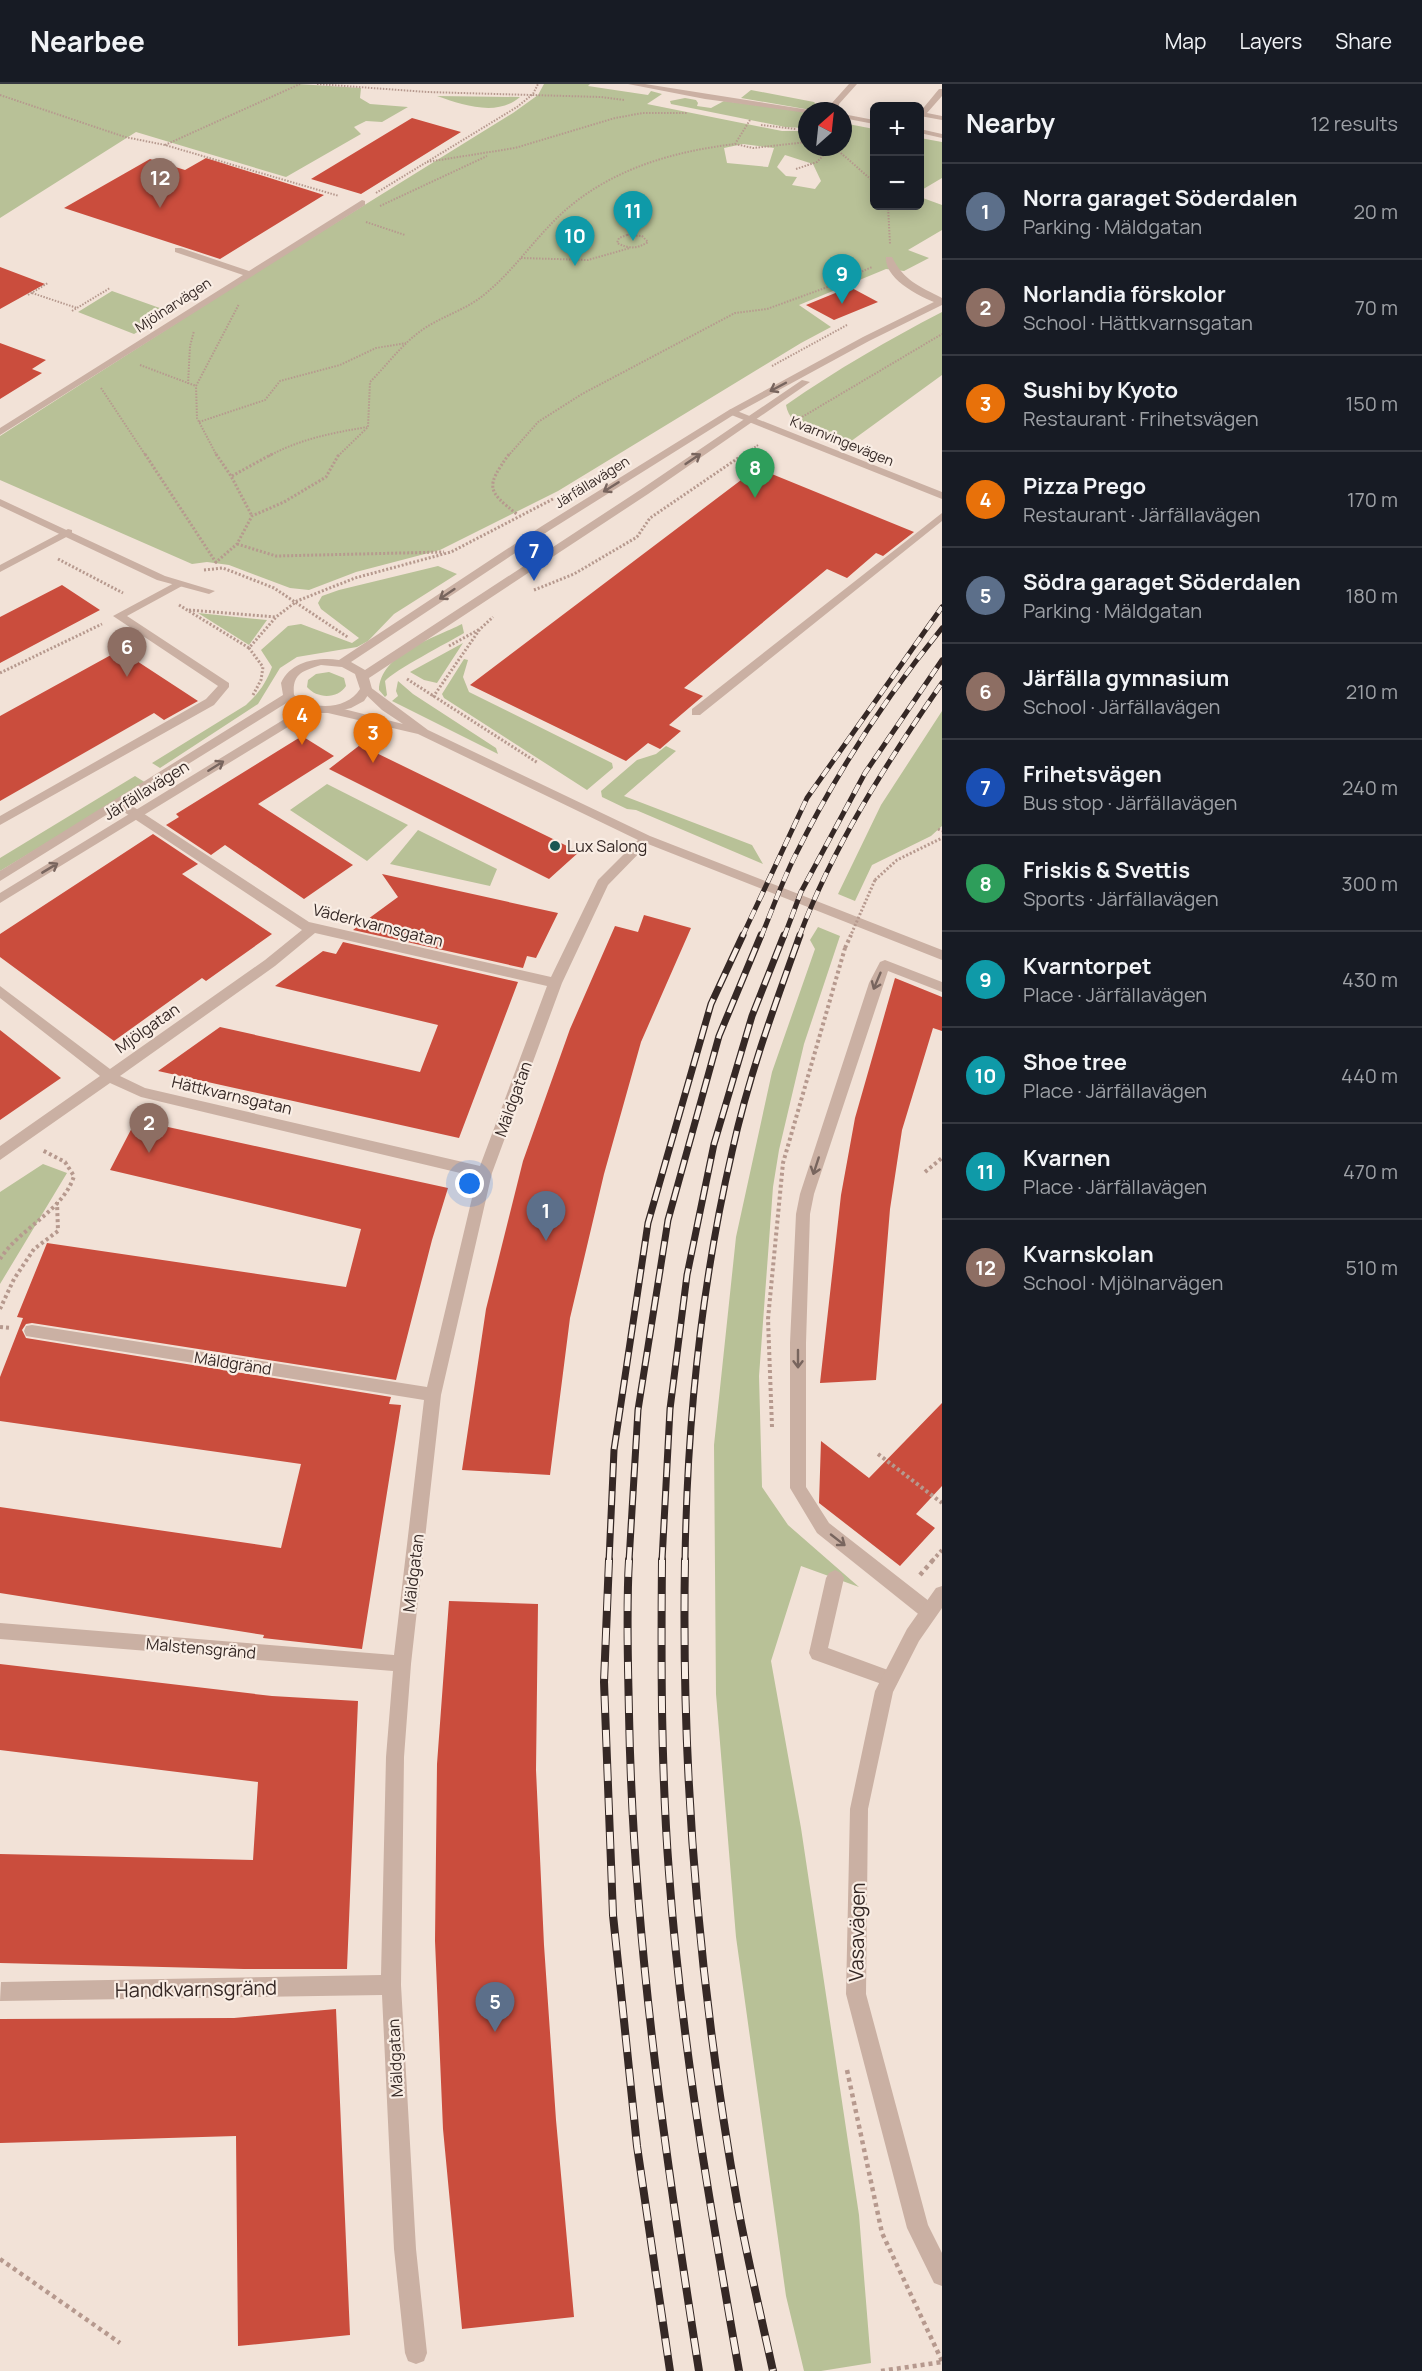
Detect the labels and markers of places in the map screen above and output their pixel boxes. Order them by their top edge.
pin: 12 [140,158,180,208]
pin: 11 [614,192,652,241]
pin: 10 [556,216,594,266]
pin: 9 [822,254,862,304]
pin: 8 [736,448,774,498]
pin: 7 [514,532,554,581]
pin: 6 [108,628,146,677]
pin: 4 [282,696,322,745]
pin: 3 [354,714,392,763]
place label: Lux Salong [567,835,647,857]
marker: Lux Salong [548,839,562,853]
pin: 2 [130,1104,168,1153]
pin: 1 [526,1192,566,1241]
pin: 5 [476,1982,514,2032]

